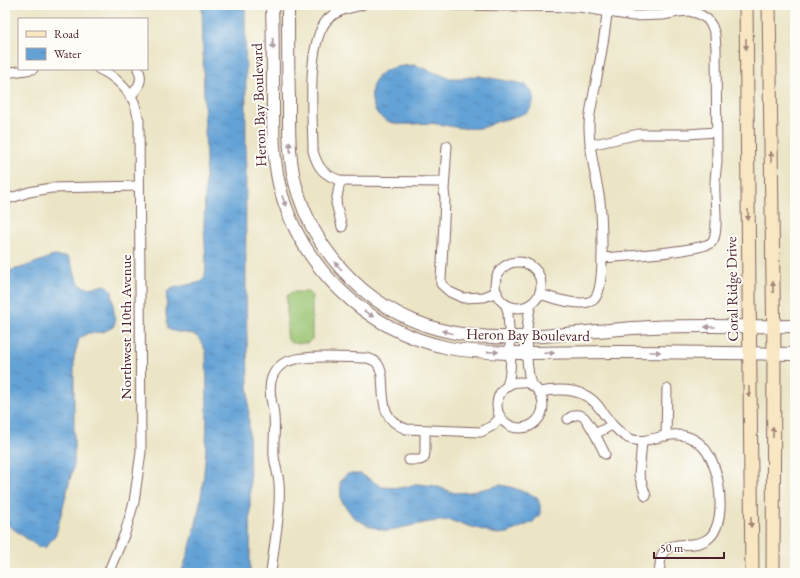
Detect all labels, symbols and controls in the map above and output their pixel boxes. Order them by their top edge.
legend [18,18,148,70]
text: Road [54,26,80,42]
one-way arrow [270,38,276,51]
one-way arrow [743,38,749,51]
street label: Heron Bay Boulevard [247,42,270,167]
text: Water [54,46,81,62]
one-way arrow [286,141,293,153]
one-way arrow [768,150,774,163]
one-way arrow [282,195,288,207]
one-way arrow [745,209,751,222]
street label: Coral Ridge Drive [721,236,742,342]
street label: Northwest 110th Avenue [116,254,135,399]
one-way arrow [334,261,343,270]
one-way arrow [770,280,776,293]
one-way arrow [364,310,374,318]
one-way arrow [704,323,716,330]
street label: Heron Bay Boulevard [466,324,591,345]
one-way arrow [441,328,453,334]
one-way arrow [487,349,500,355]
one-way arrow [649,349,662,355]
one-way arrow [543,350,556,356]
one-way arrow [746,386,753,398]
one-way arrow [770,425,776,438]
one-way arrow [748,516,754,529]
scale bar [654,534,724,560]
text: 50 m [660,540,684,556]

